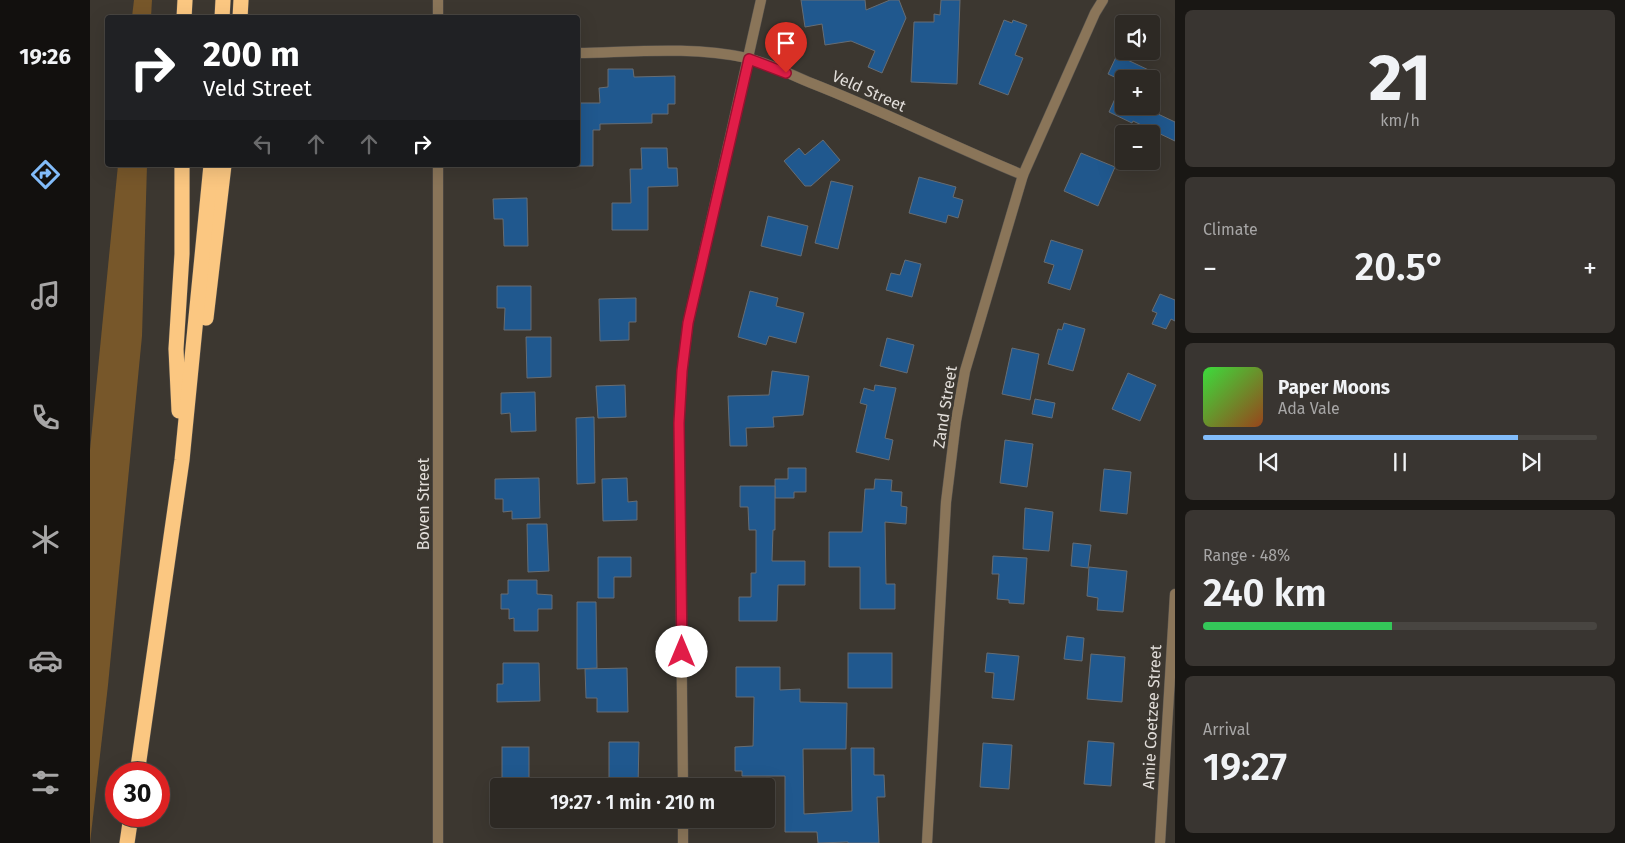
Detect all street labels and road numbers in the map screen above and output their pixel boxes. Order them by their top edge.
street label: Veld Street [829,66,909,116]
street label: Zand Street [929,364,961,450]
street label: Boven Street [414,457,433,550]
street label: Amie Coetzee Street [1139,644,1165,790]

